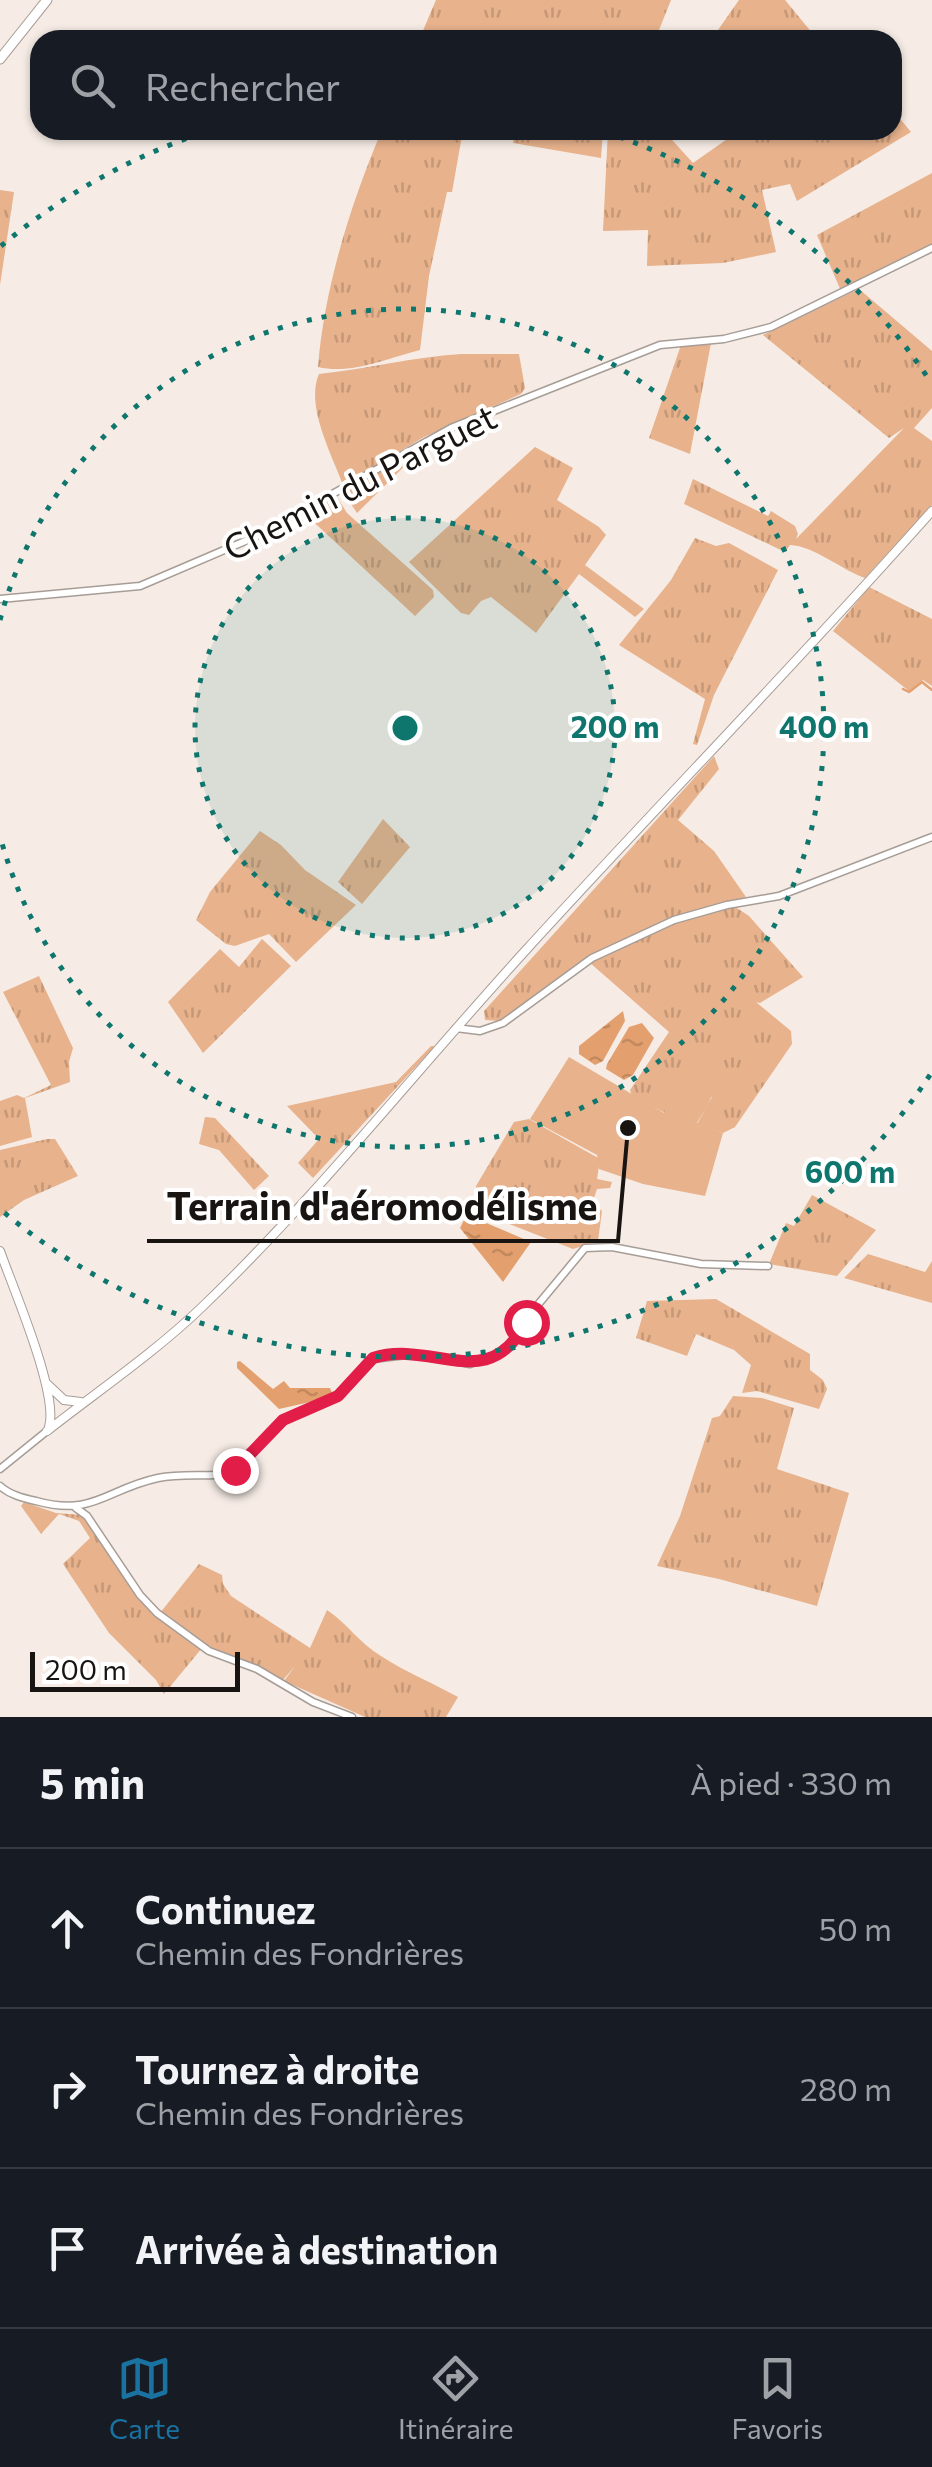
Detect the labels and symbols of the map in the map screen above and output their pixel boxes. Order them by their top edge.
street label: Chemin du Parguet [215,394,503,568]
text: 200 m [571,707,659,744]
text: 400 m [779,707,869,744]
centre of rings [387,710,423,746]
text: 600 m [805,1152,895,1189]
callout: Terrain d'aéromodélisme [147,1173,618,1241]
text: Terrain d'aéromodélisme [166,1181,598,1228]
route start [504,1300,550,1346]
route end [213,1448,259,1494]
scale bar [30,1647,240,1692]

